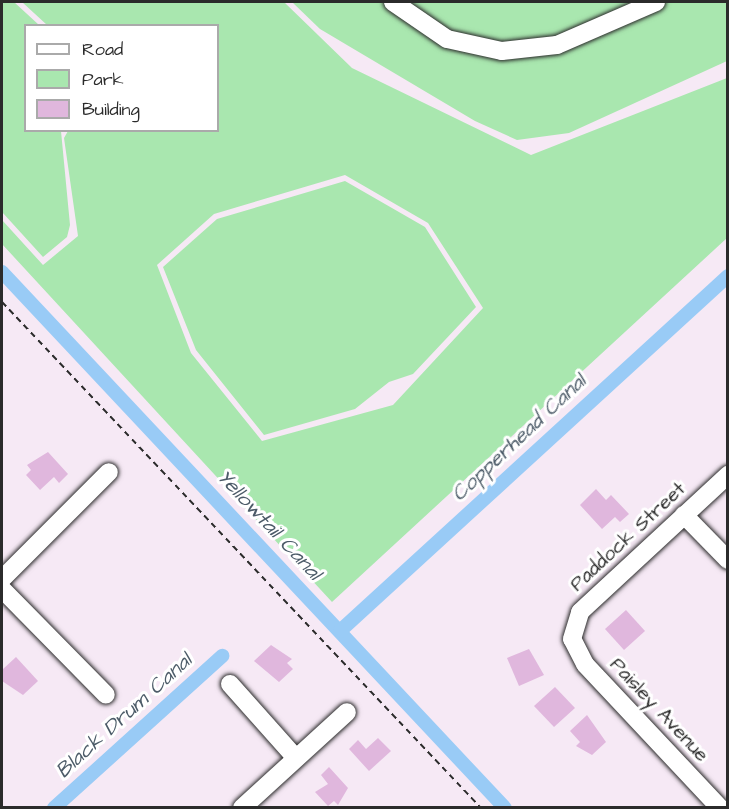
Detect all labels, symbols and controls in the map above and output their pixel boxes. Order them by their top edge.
legend [24,24,219,132]
text: Road [82,37,123,62]
text: Park [82,67,124,92]
text: Building [82,97,140,122]
water label: Copperhead Canal [447,369,591,507]
water label: Yellowtail Canal [211,464,327,586]
street label: Paddock Street [565,477,691,597]
water label: Black Drum Canal [51,648,197,784]
street label: Paisley Avenue [605,653,713,767]

